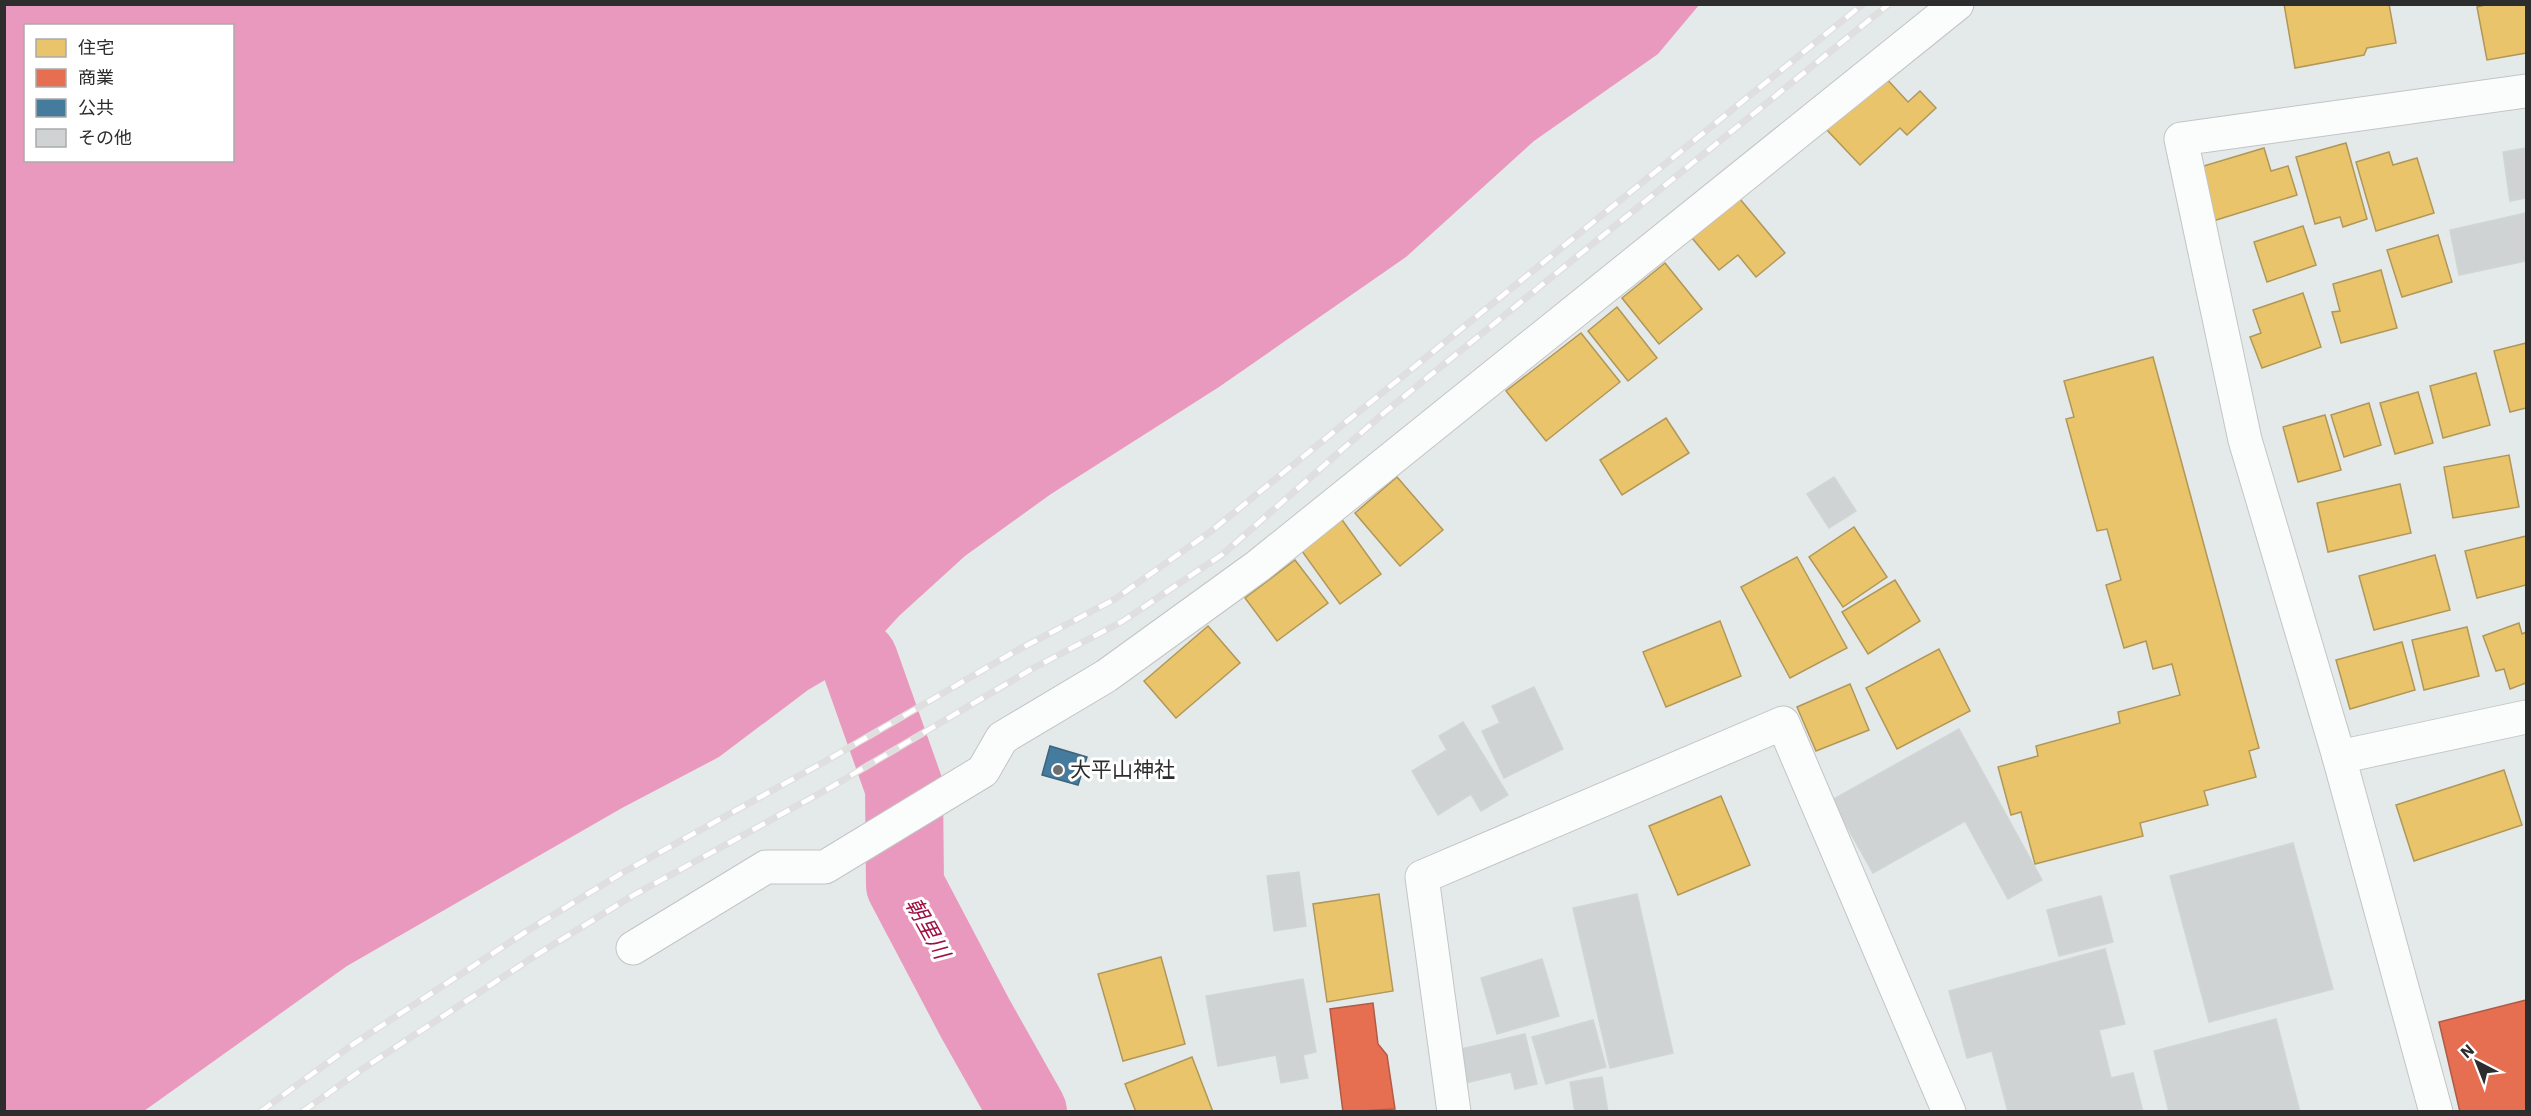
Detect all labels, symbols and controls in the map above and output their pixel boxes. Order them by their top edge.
legend [24,24,234,162]
text: 住宅 [78,36,114,59]
text: 商業 [78,66,114,89]
text: 公共 [78,96,114,119]
text: その他 [78,126,132,149]
place label: 大平山神社 [1070,755,1175,783]
marker: 大平山神社 [1051,763,1065,777]
water label: 朝里川 [900,892,958,965]
north arrow [2447,1032,2507,1092]
text: N [2456,1040,2478,1062]

